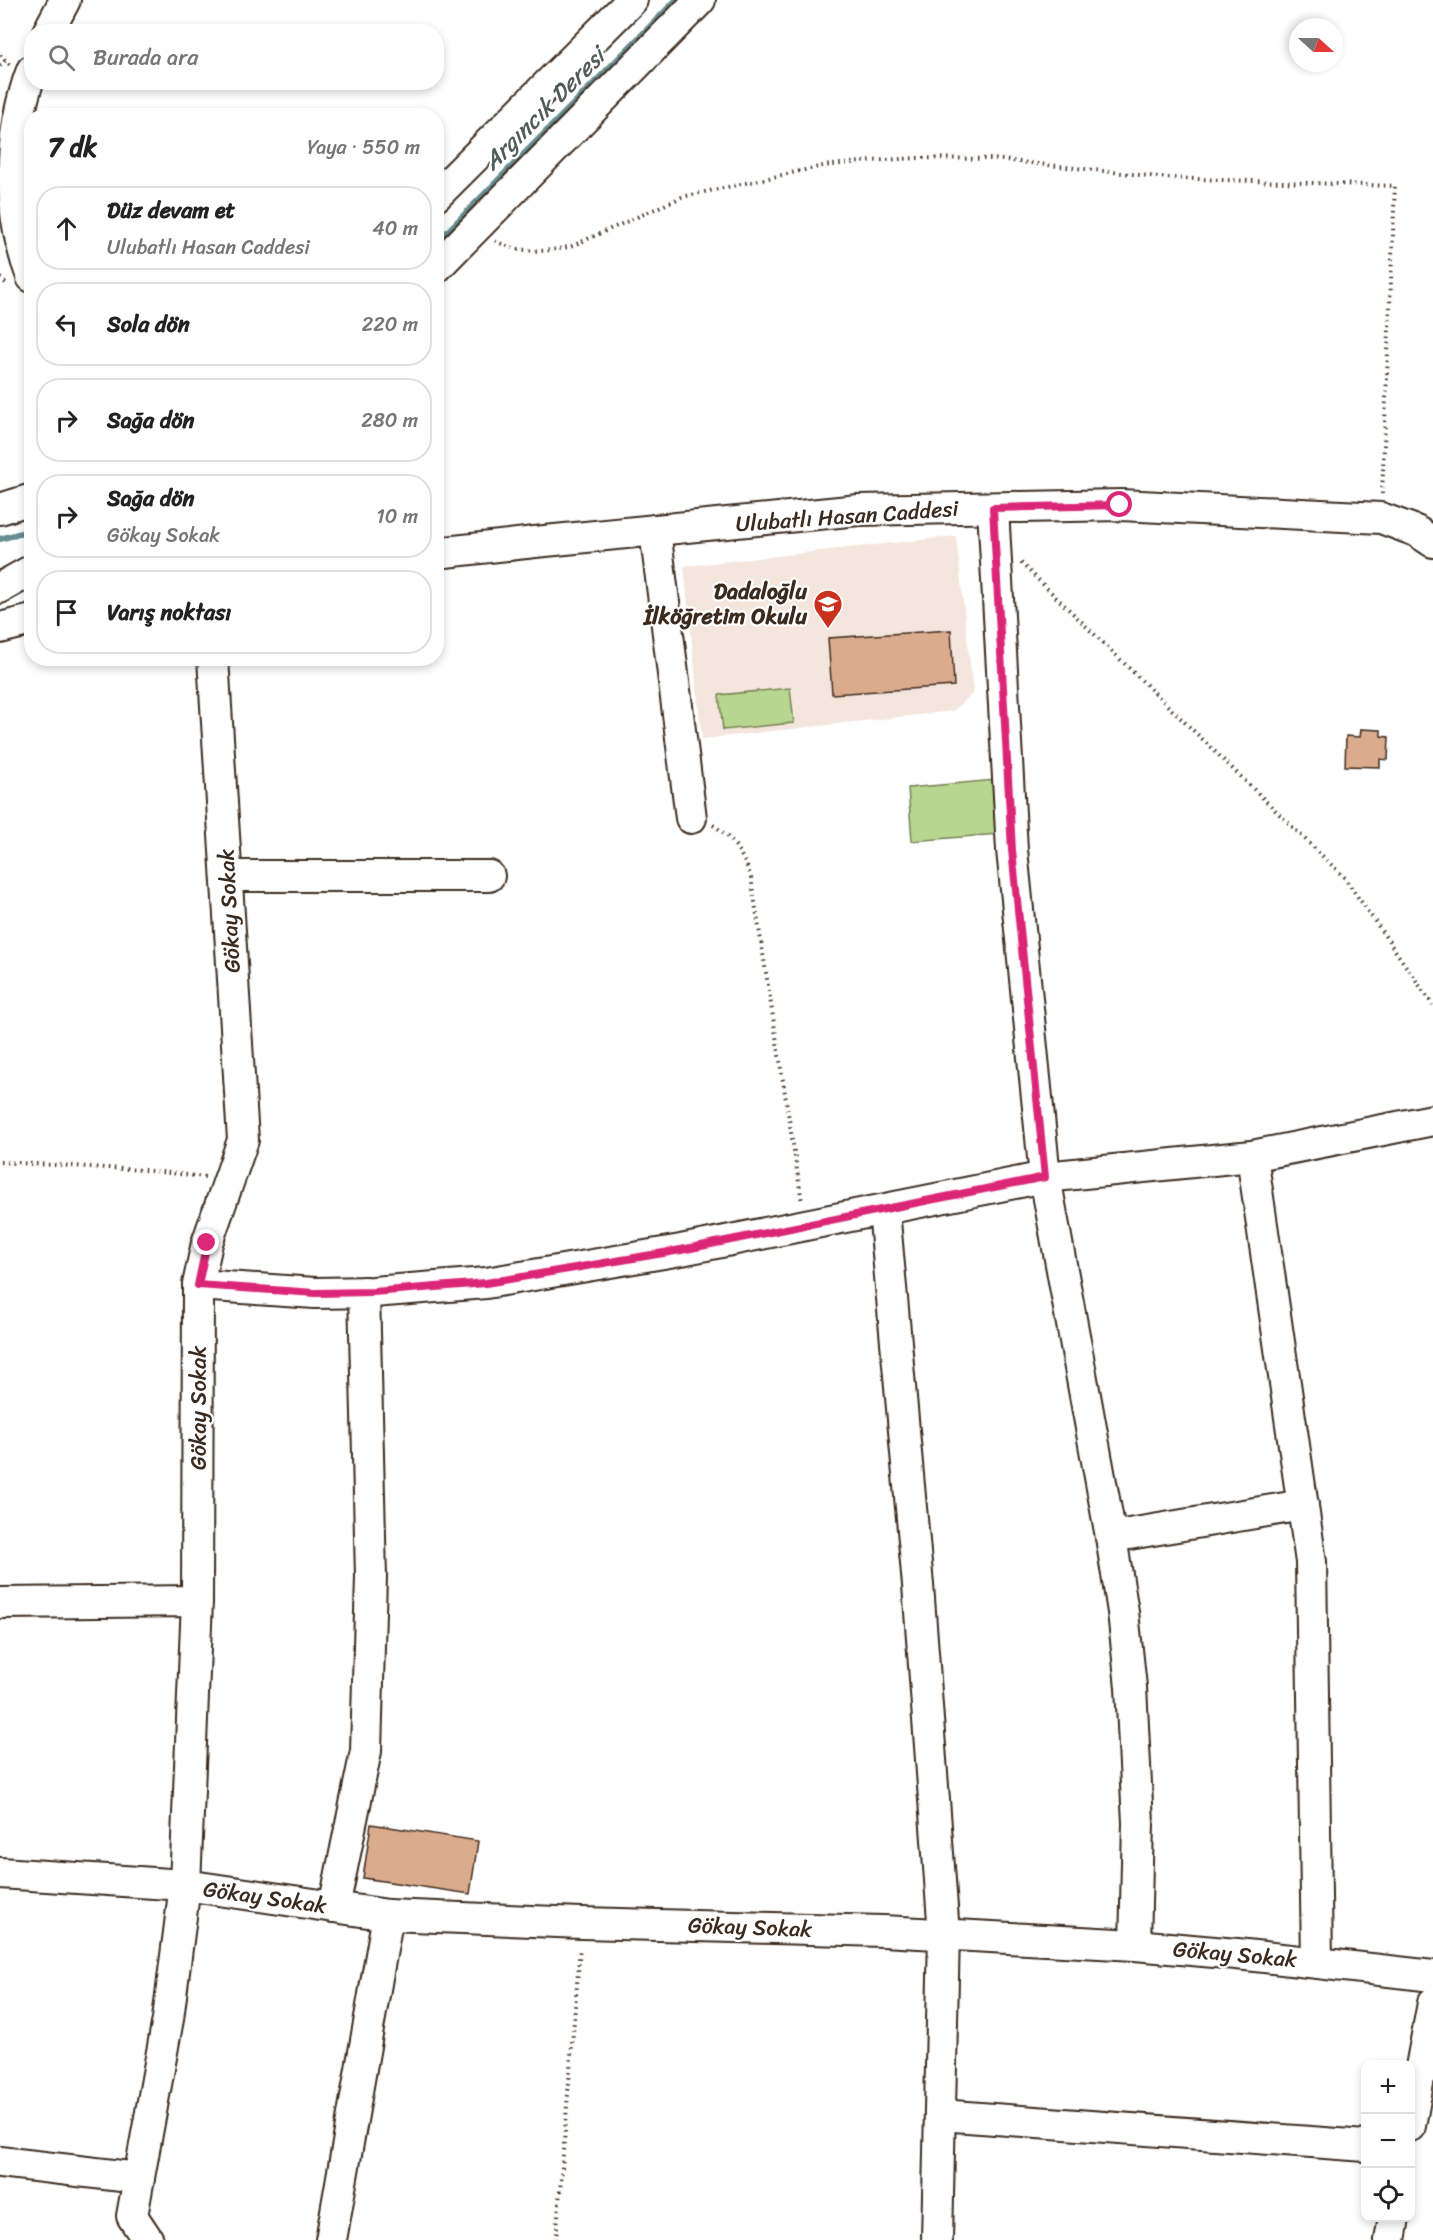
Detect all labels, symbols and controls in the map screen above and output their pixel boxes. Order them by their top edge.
north arrow [1289,18,1343,72]
search box [24,24,444,90]
water label: Argıncık Deresi [472,34,619,181]
text: Burada ara [93,38,198,77]
icon: search [45,41,78,74]
text: 7 dk [48,124,97,170]
text: Yaya · 550 m [307,130,420,165]
text: Düz devam et [107,191,235,230]
text: 40 m [372,211,418,246]
icon: ahead [50,212,83,245]
text: Ulubatlı Hasan Caddesi [107,230,310,265]
text: Sola dön [107,305,190,344]
text: 220 m [362,307,418,342]
icon: left [50,308,83,341]
text: Sağa dön [107,401,194,440]
text: 280 m [361,403,418,438]
icon: right [50,404,83,437]
text: Sağa dön [107,479,194,518]
street label: Ulubatlı Hasan Caddesi [734,489,961,543]
route start [1106,491,1132,517]
text: 10 m [376,499,418,534]
icon: right [50,500,83,533]
text: Gökay Sokak [107,518,220,553]
place label: Dadaloğlu İlköğretim Okulu [643,572,807,636]
school or university icon: Dadaloğlu İlköğretim Okulu [812,588,844,630]
text: Varış noktası [107,593,231,632]
icon: arrive [50,596,83,629]
street label: Gökay Sokak [206,848,252,974]
route end [193,1229,219,1255]
street label: Gökay Sokak [179,1346,218,1470]
street label: Gökay Sokak [201,1869,329,1925]
street label: Gökay Sokak [687,1905,813,1949]
street label: Gökay Sokak [1171,1929,1299,1979]
map controls [1361,2060,1415,2222]
button: + [1361,2060,1415,2114]
button: − [1361,2114,1415,2168]
button: locate [1361,2168,1415,2222]

